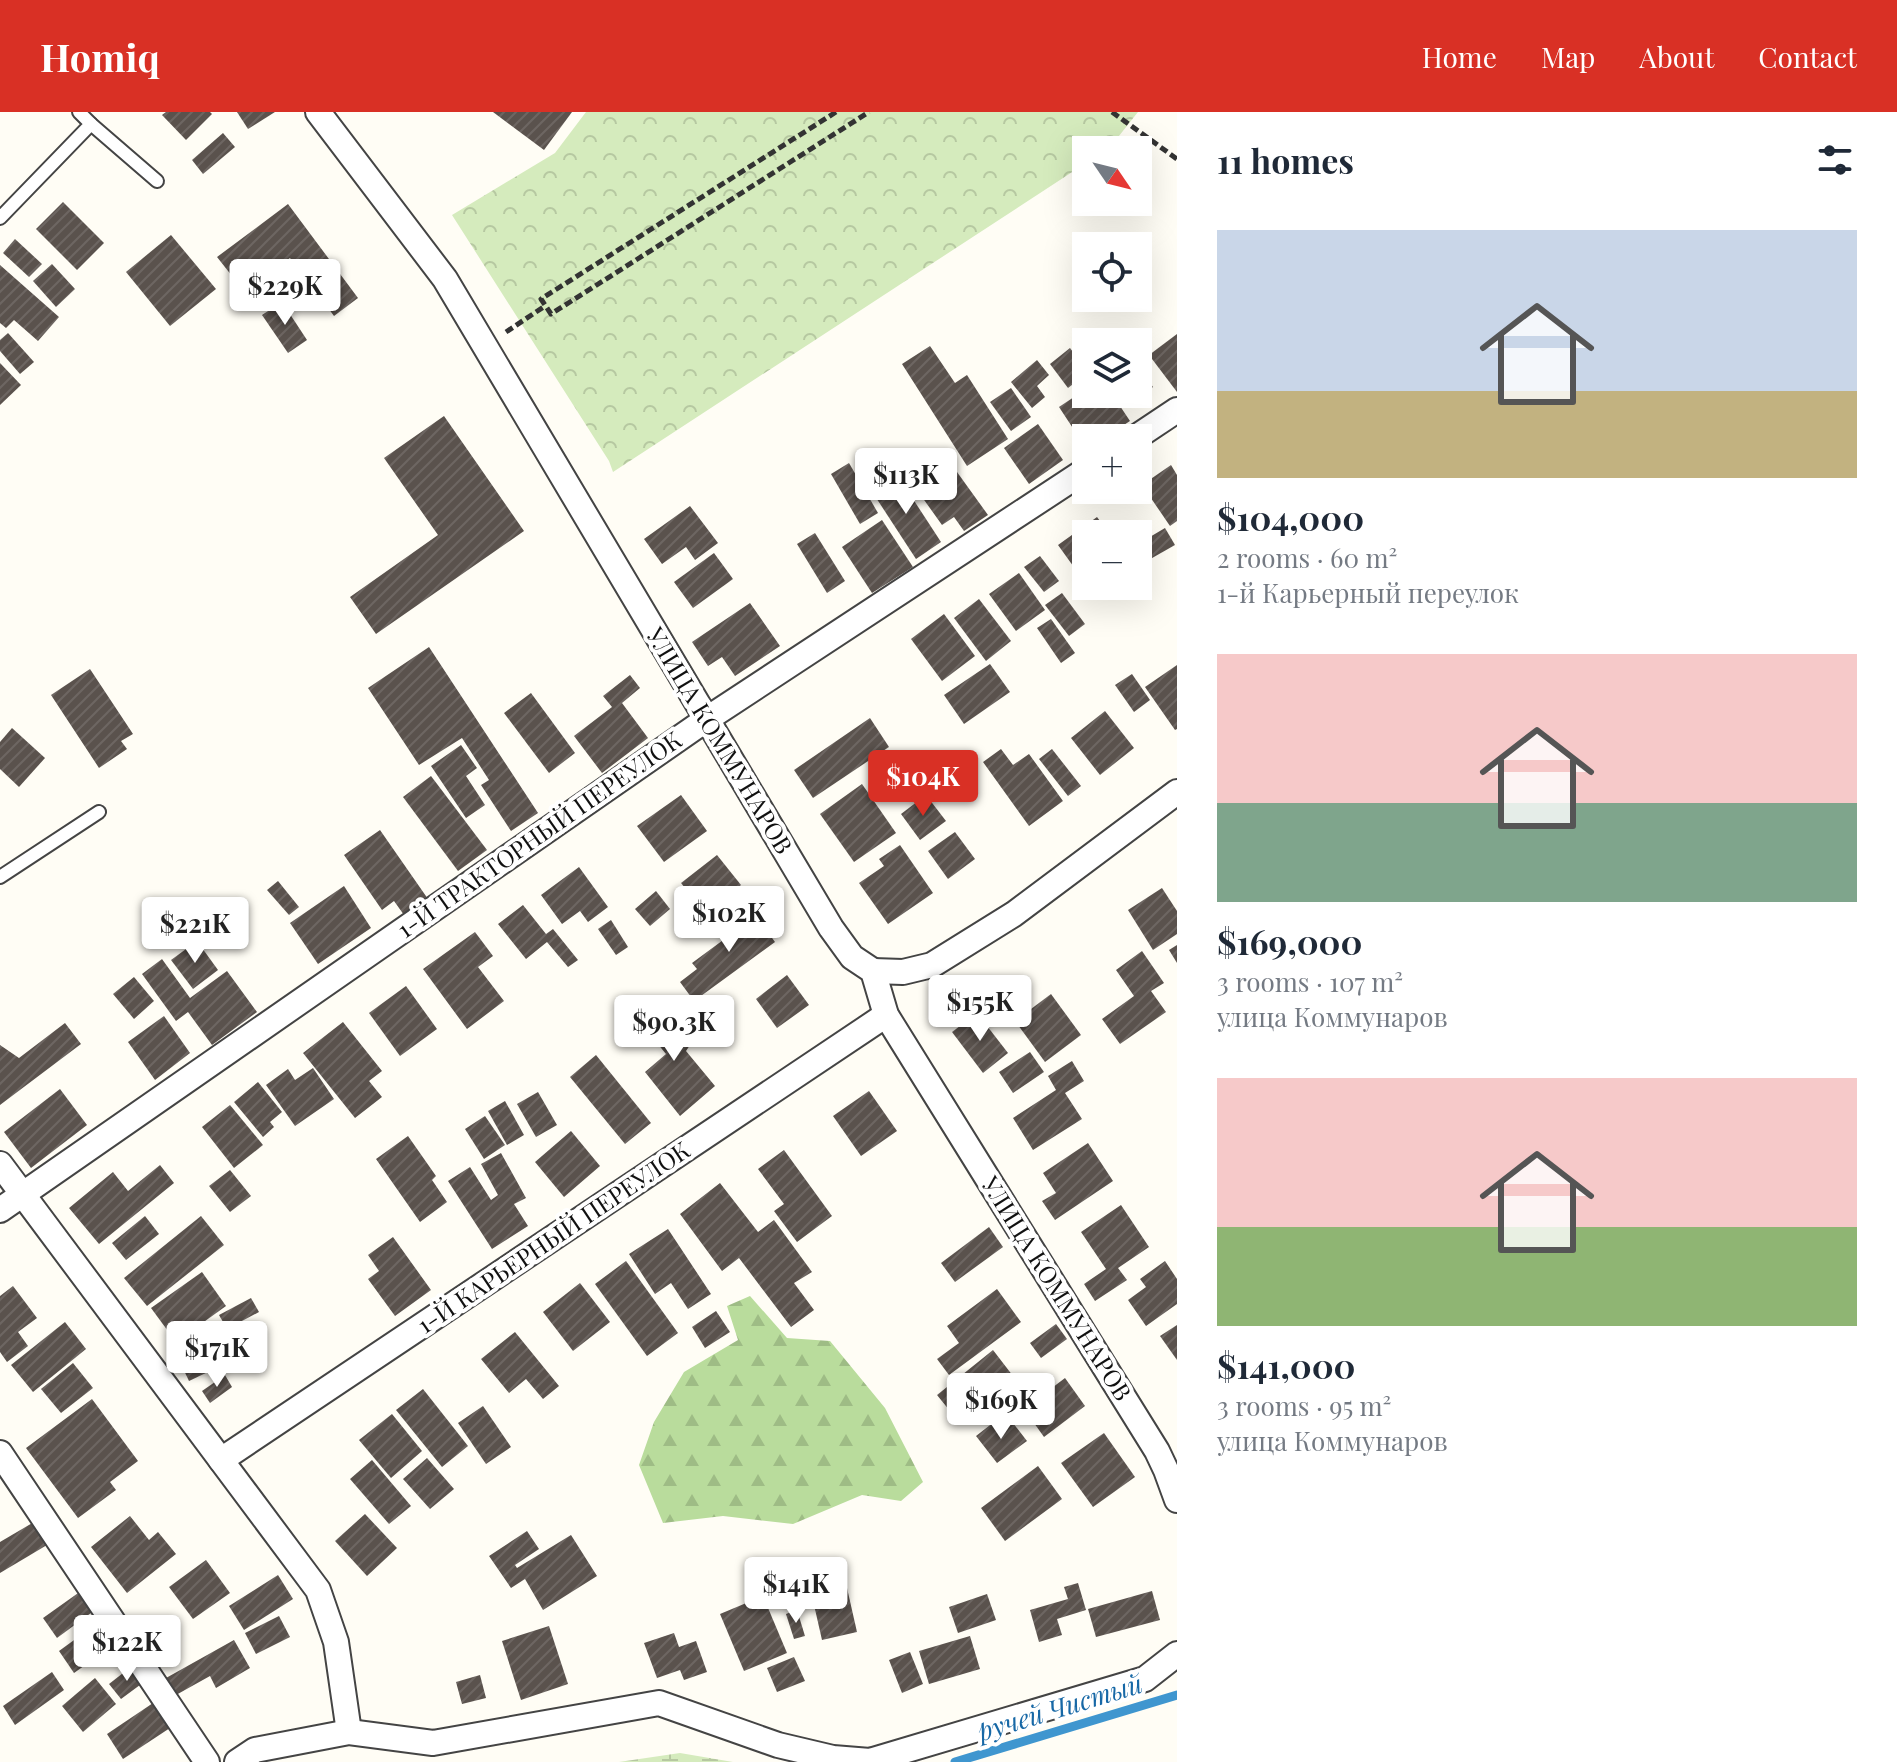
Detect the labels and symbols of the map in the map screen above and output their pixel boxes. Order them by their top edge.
north arrow [1072,136,1152,216]
pin: $229K [229,259,341,327]
pin: $113K [850,448,962,516]
street label: УЛИЦА КОММУНАРОВ [640,620,801,859]
street label: 1-Й ТРАКТОРНЫЙ ПЕРЕУЛОК [390,723,688,944]
pin: $104K [867,750,979,818]
pin: $102K [673,886,785,954]
pin: $221K [139,897,251,965]
pin: $155K [924,975,1036,1043]
pin: $90.3K [609,995,739,1063]
street label: 1-Й КАРЬЕРНЫЙ ПЕРЕУЛОК [410,1133,696,1340]
street label: УЛИЦА КОММУНАРОВ [975,1169,1140,1406]
pin: $171K [161,1321,273,1389]
pin: $169K [945,1373,1057,1441]
pin: $141K [740,1557,852,1625]
pin: $122K [71,1615,183,1683]
water label: ручей Чистый [971,1664,1148,1749]

